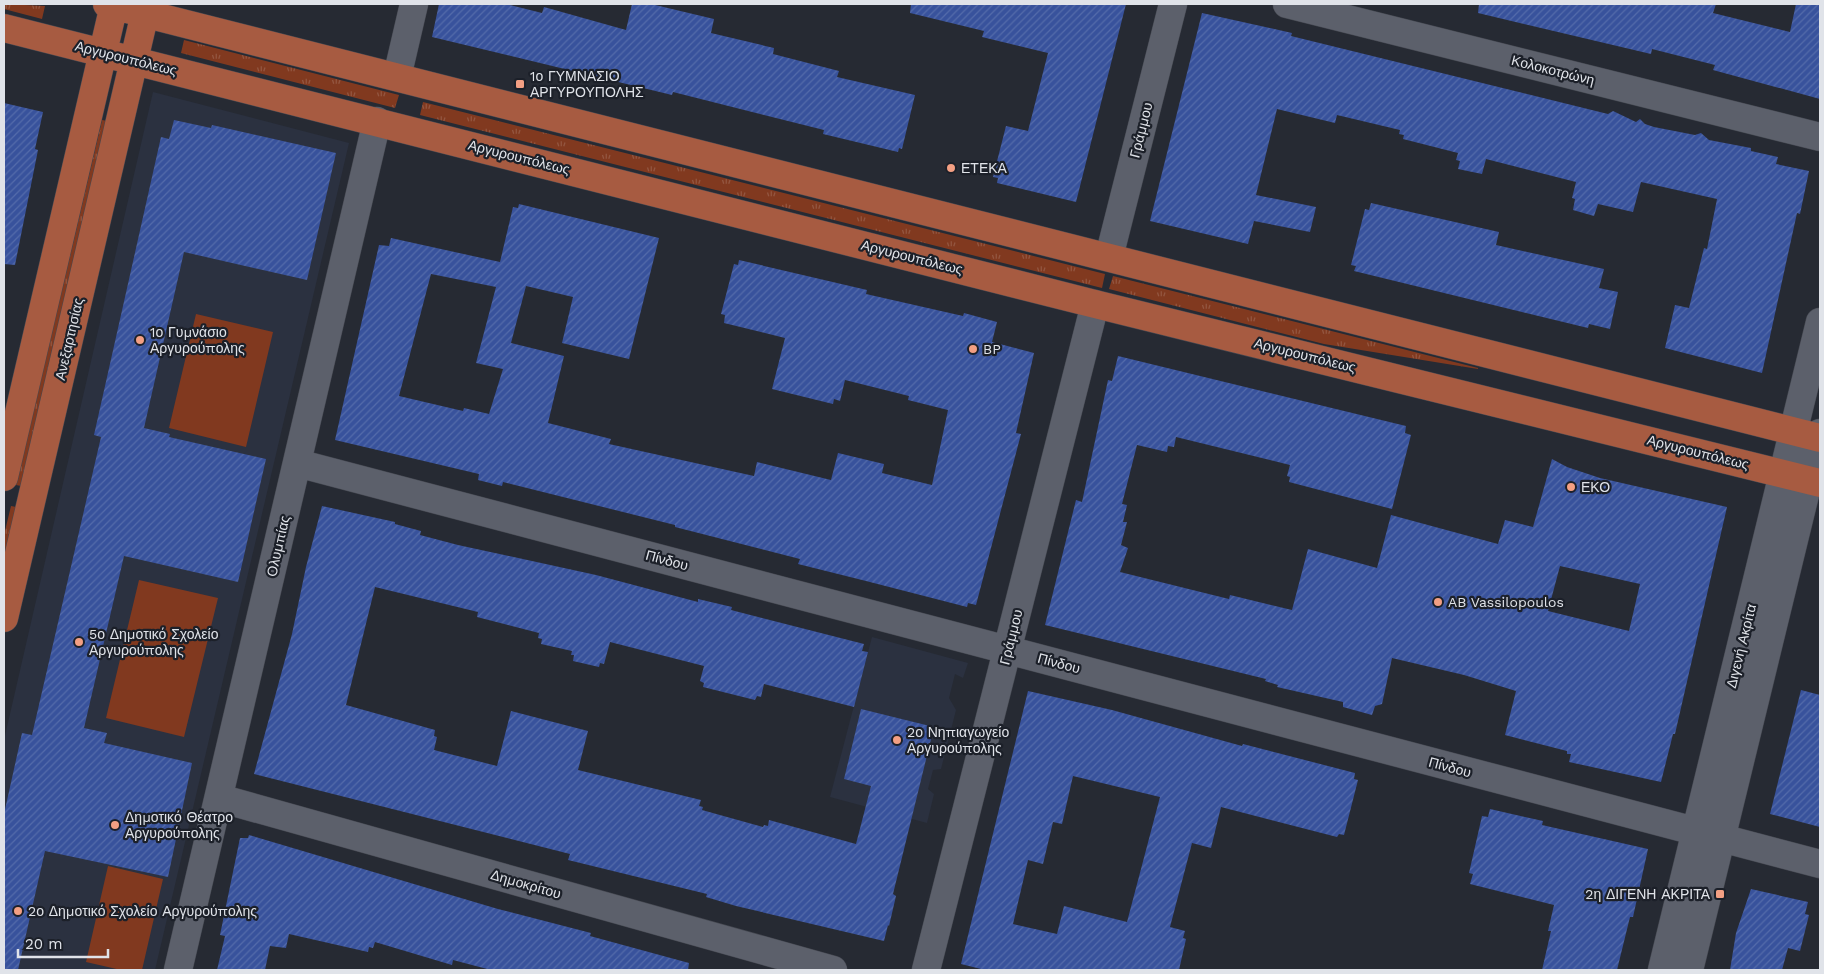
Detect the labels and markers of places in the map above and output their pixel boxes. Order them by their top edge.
place label: 1ο ΓΥΜΝΑΣΙΟ ΑΡΓΥΡΟΥΠΟΛΗΣ [530,68,644,100]
marker: 1ο ΓΥΜΝΑΣΙΟ ΑΡΓΥΡΟΥΠΟΛΗΣ [514,78,526,90]
place label: ΕΤΕΚΑ [961,160,1008,176]
marker: ΕΤΕΚΑ [945,162,957,174]
place label: 1ο Γυμνάσιο Αργυρούπολης [150,324,245,356]
marker: 1ο Γυμνάσιο Αργυρούπολης [134,334,146,346]
place label: BP [983,341,1001,357]
marker: BP [967,343,979,355]
place label: ΕΚΟ [1581,479,1610,495]
marker: ΕΚΟ [1565,481,1577,493]
place label: AB Vassilopoulos [1448,594,1564,610]
marker: AB Vassilopoulos [1432,596,1444,608]
place label: 5ο Δημοτικό Σχολείο Αργυρούπολης [89,626,219,658]
marker: 5ο Δημοτικό Σχολείο Αργυρούπολης [73,636,85,648]
place label: 2ο Νηπιαγωγείο Αργυρούπολης [907,724,1009,756]
marker: 2ο Νηπιαγωγείο Αργυρούπολης [891,734,903,746]
place label: Δημοτικό Θέατρο Αργυρούπολης [125,809,233,841]
marker: Δημοτικό Θέατρο Αργυρούπολης [109,819,121,831]
place label: 2η ΔΙΓΕΝΗ ΑΚΡΙΤΑ [1585,886,1711,902]
marker: 2η ΔΙΓΕΝΗ ΑΚΡΙΤΑ [1714,888,1726,900]
place label: 2ο Δημοτικό Σχολείο Αργυρούπολης [28,903,257,919]
marker: 2ο Δημοτικό Σχολείο Αργυρούπολης [12,905,24,917]

